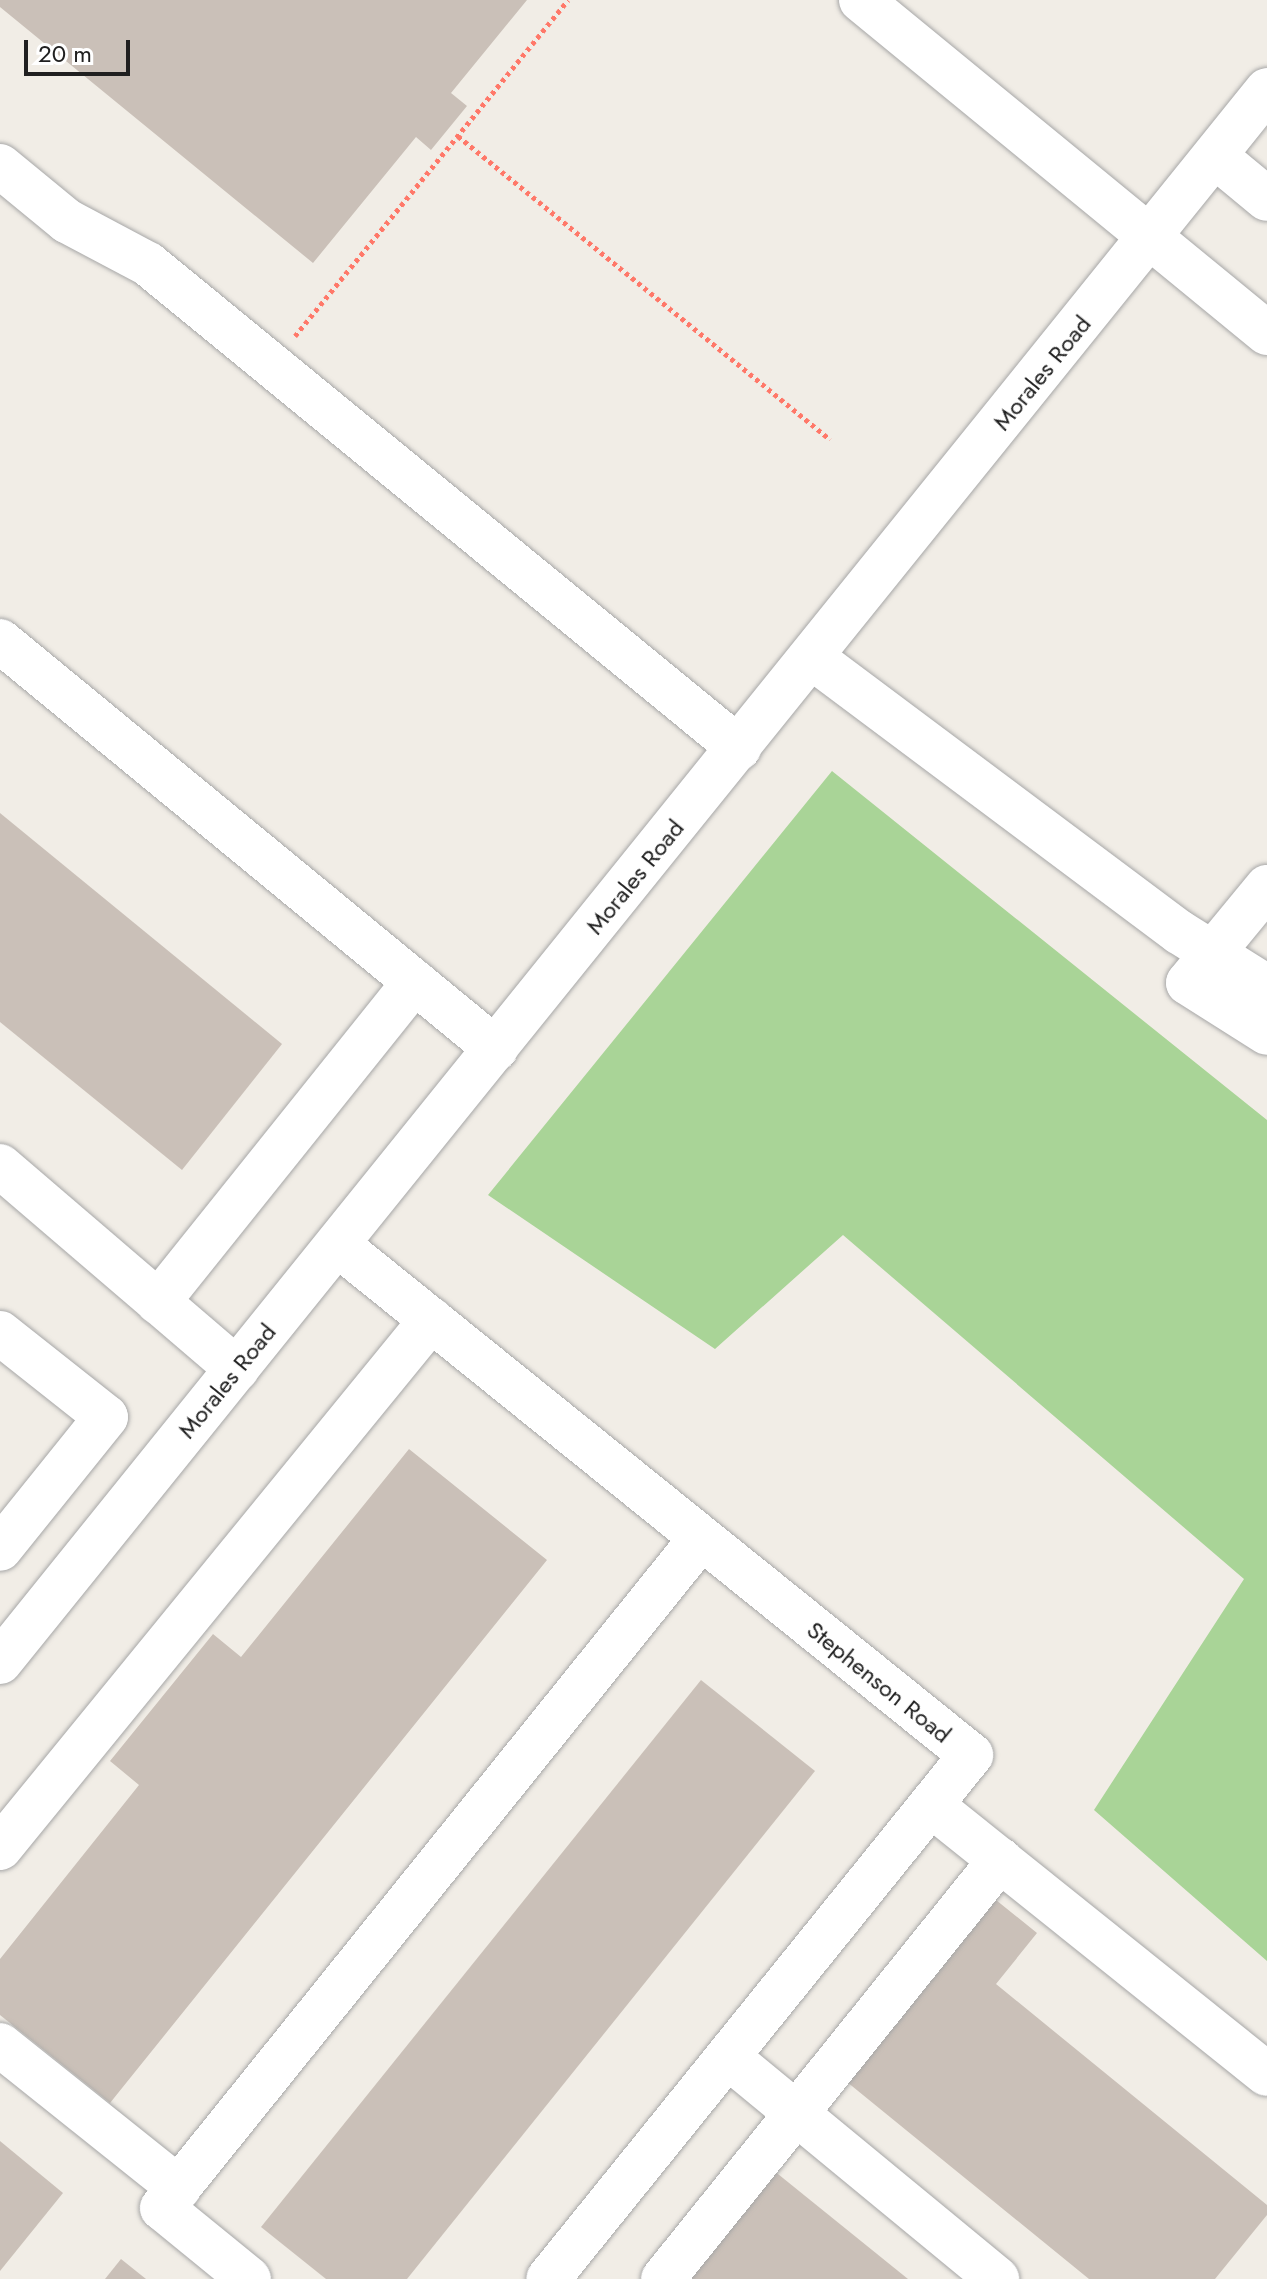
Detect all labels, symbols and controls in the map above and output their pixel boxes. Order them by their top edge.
scale bar [28,24,134,74]
text: 20 m [38,36,92,71]
street label: Morales Road [987,310,1097,436]
street label: Morales Road [580,814,690,940]
street label: Morales Road [172,1318,282,1444]
street label: Stephenson Road [801,1615,957,1749]

